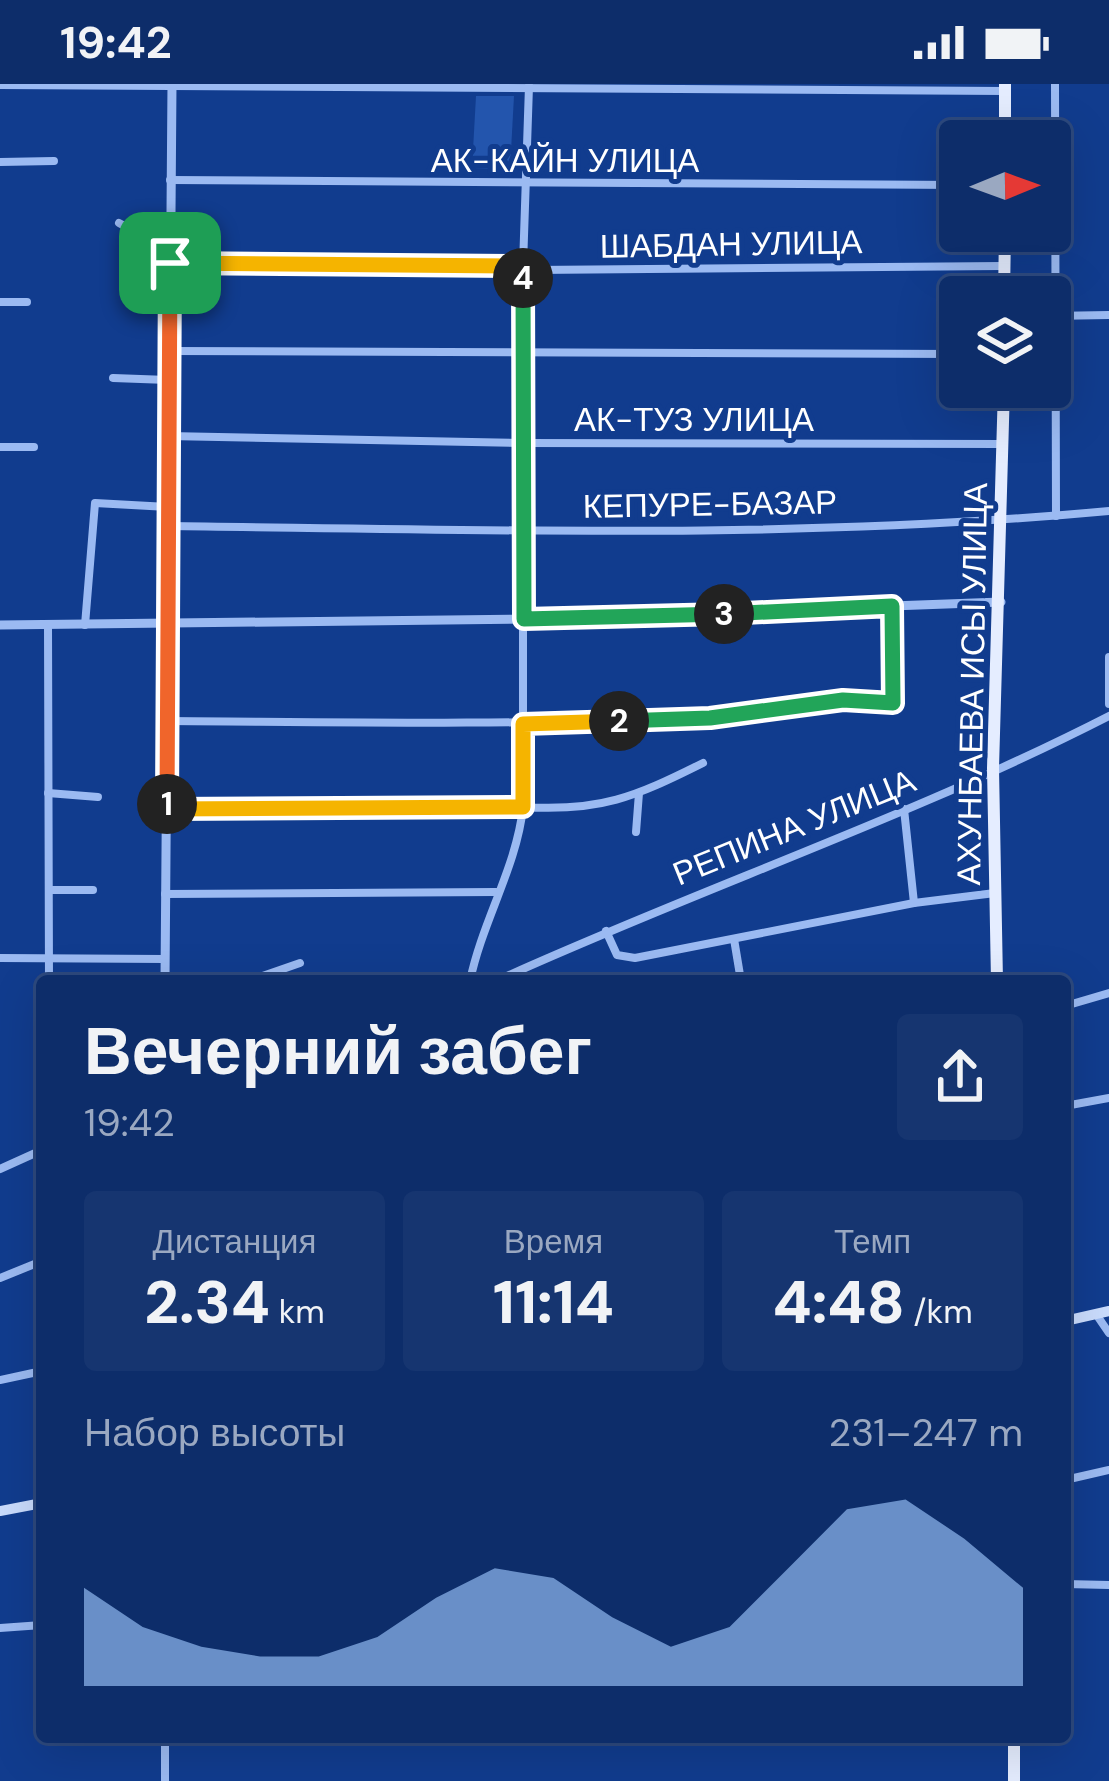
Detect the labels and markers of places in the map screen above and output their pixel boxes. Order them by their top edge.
pin [119,212,221,314]
pin: 4 [493,248,553,308]
pin: 3 [694,584,754,644]
pin: 2 [589,691,649,751]
pin: 1 [137,774,197,834]

